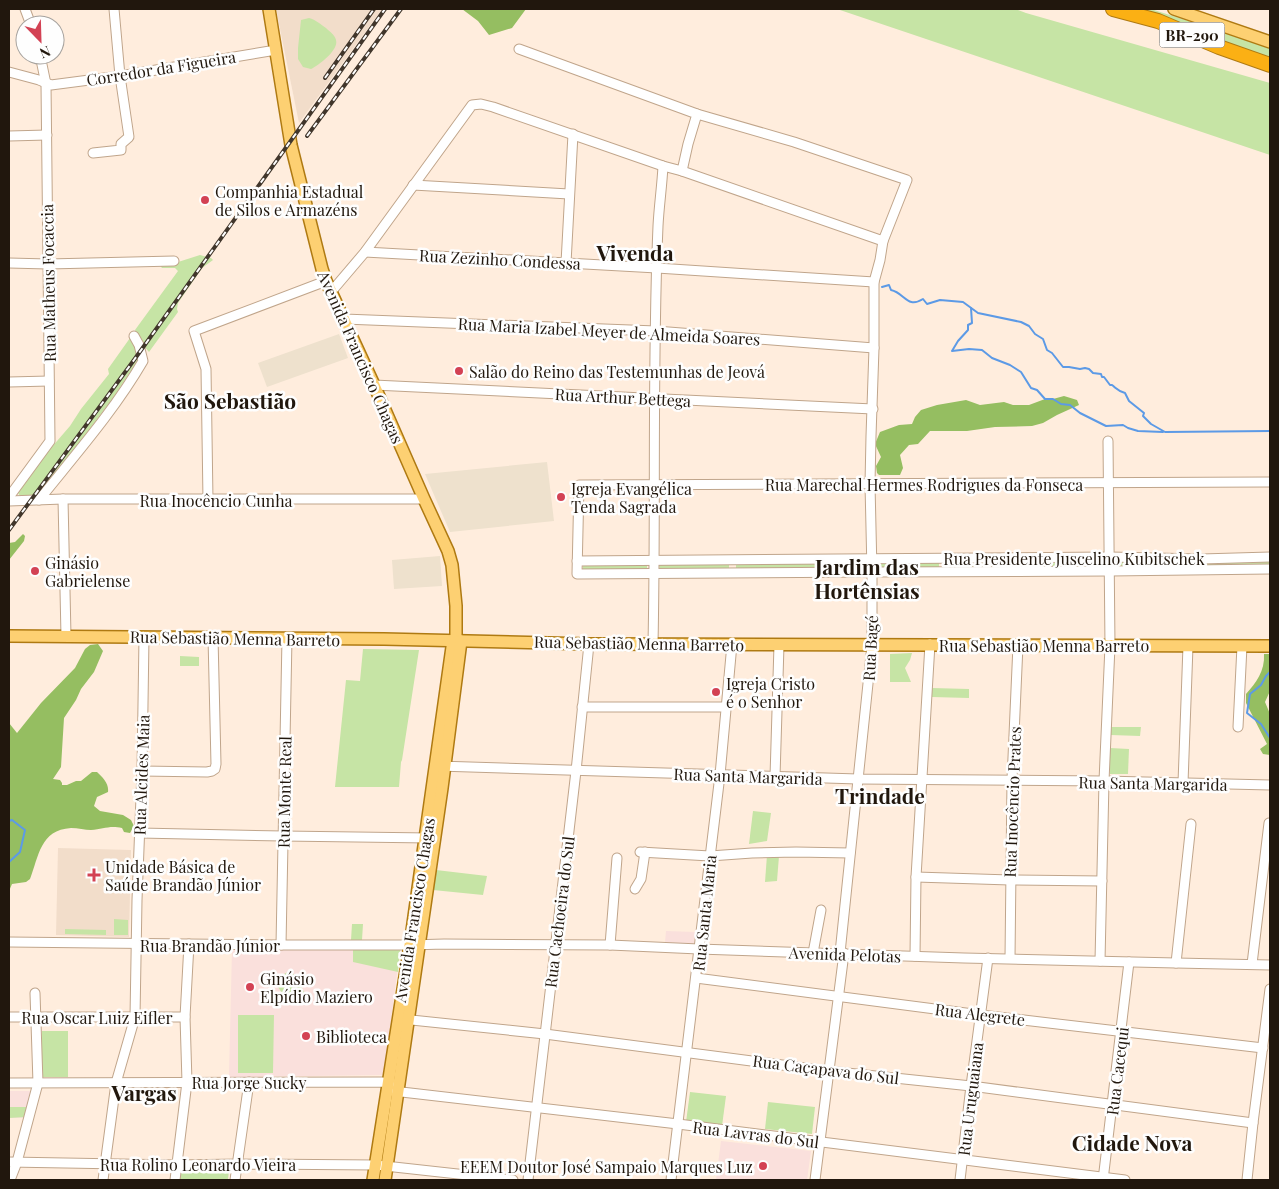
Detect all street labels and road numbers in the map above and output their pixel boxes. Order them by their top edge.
road number: BR-290 [1160,22,1224,48]
street label: Corredor da Figueira [85,46,237,90]
street label: Rua Matheus Focaccia [36,204,60,362]
street label: Rua Zezinho Condessa [419,244,581,274]
street label: Avenida Francisco Chagas [313,266,409,447]
street label: Rua Maria Izabel Meyer de Almeida Soares [457,313,761,349]
street label: Rua Arthur Bettega [554,383,692,411]
street label: Rua Marechal Hermes Rodrigues da Fonseca [765,474,1083,495]
street label: Rua Inocêncio Cunha [139,490,293,511]
street label: Rua Presidente Juscelino Kubitschek [943,548,1205,569]
street label: Rua Bagé [858,615,882,681]
street label: Rua Sebastião Menna Barreto [130,626,341,650]
street label: Rua Sebastião Menna Barreto [534,631,745,655]
street label: Rua Sebastião Menna Barreto [939,635,1149,656]
street label: Rua Alcides Maia [128,714,154,836]
street label: Rua Inocêncio Prates [999,726,1025,878]
street label: Rua Monte Real [273,735,295,848]
street label: Rua Santa Margarida [673,763,823,789]
street label: Rua Santa Margarida [1078,771,1228,795]
street label: Avenida Francisco Chagas [389,816,439,1005]
street label: Rua Cachoeira do Sul [539,835,579,989]
street label: Rua Santa Maria [687,854,721,972]
street label: Rua Brandão Júnior [140,935,280,956]
street label: Avenida Pelotas [787,942,902,966]
street label: Rua Alegrete [934,998,1026,1030]
street label: Rua Oscar Luiz Eifler [21,1007,173,1028]
street label: Rua Cacequi [1101,1025,1133,1117]
street label: Rua Uruguaiana [953,1041,987,1157]
street label: Rua Caçapava do Sul [752,1050,901,1088]
street label: Rua Jorge Sucky [191,1072,307,1093]
street label: Rua Lavras do Sul [692,1116,821,1152]
street label: Rua Rolino Leonardo Vieira [100,1154,296,1175]

